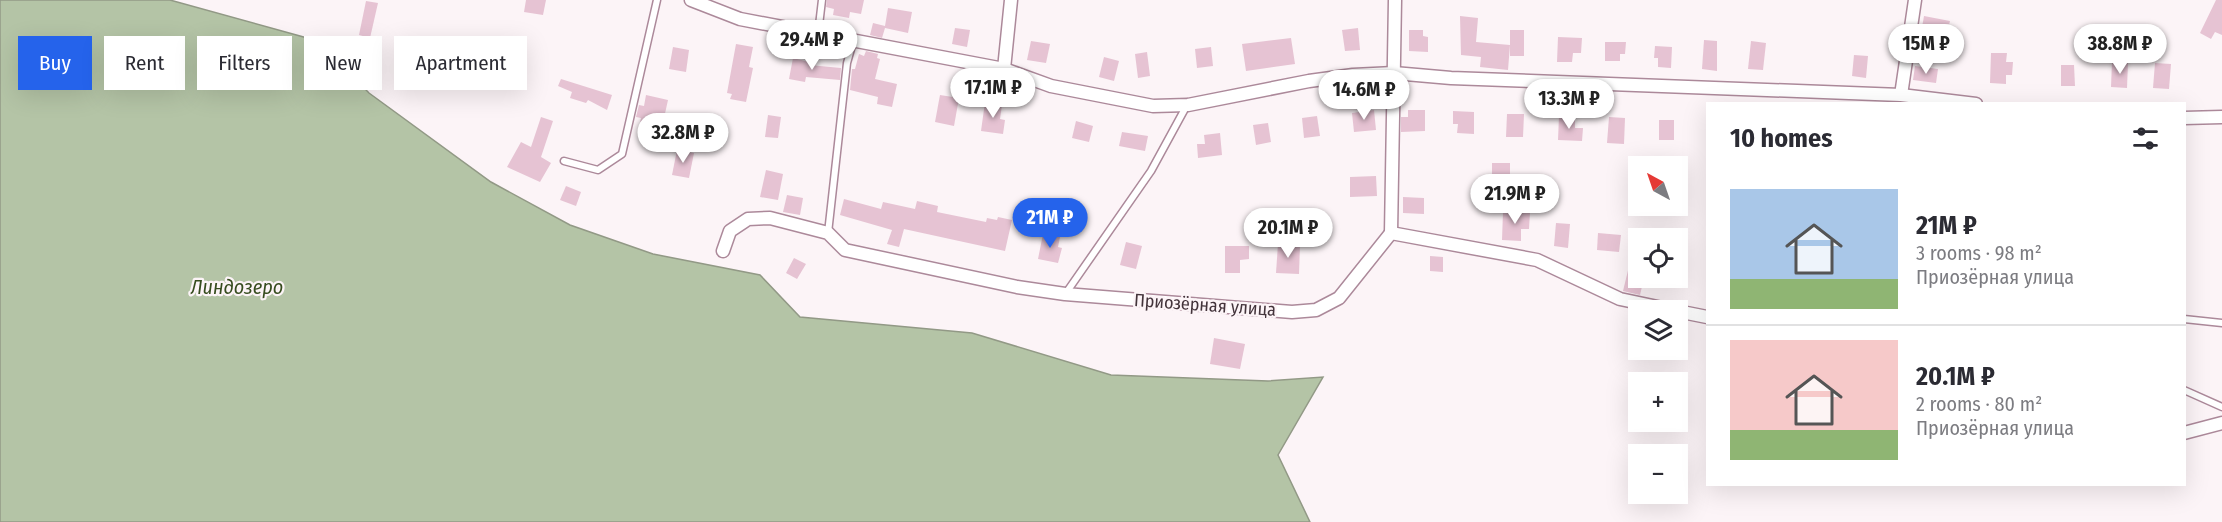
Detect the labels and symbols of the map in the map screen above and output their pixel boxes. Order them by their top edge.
pin: 29.4M ₽ [757,20,867,71]
pin: 15M ₽ [1884,24,1968,75]
pin: 38.8M ₽ [2065,24,2175,75]
pin: 17.1M ₽ [938,68,1048,119]
pin: 14.6M ₽ [1309,70,1419,121]
pin: 13.3M ₽ [1514,79,1624,130]
pin: 32.8M ₽ [628,113,738,164]
north arrow [1628,156,1688,216]
pin: 21.9M ₽ [1460,174,1570,225]
pin: 21M ₽ [1008,198,1092,249]
pin: 20.1M ₽ [1233,208,1343,259]
water label: Линдозеро [190,275,283,299]
street label: Приозёрная улица [1133,289,1277,321]

